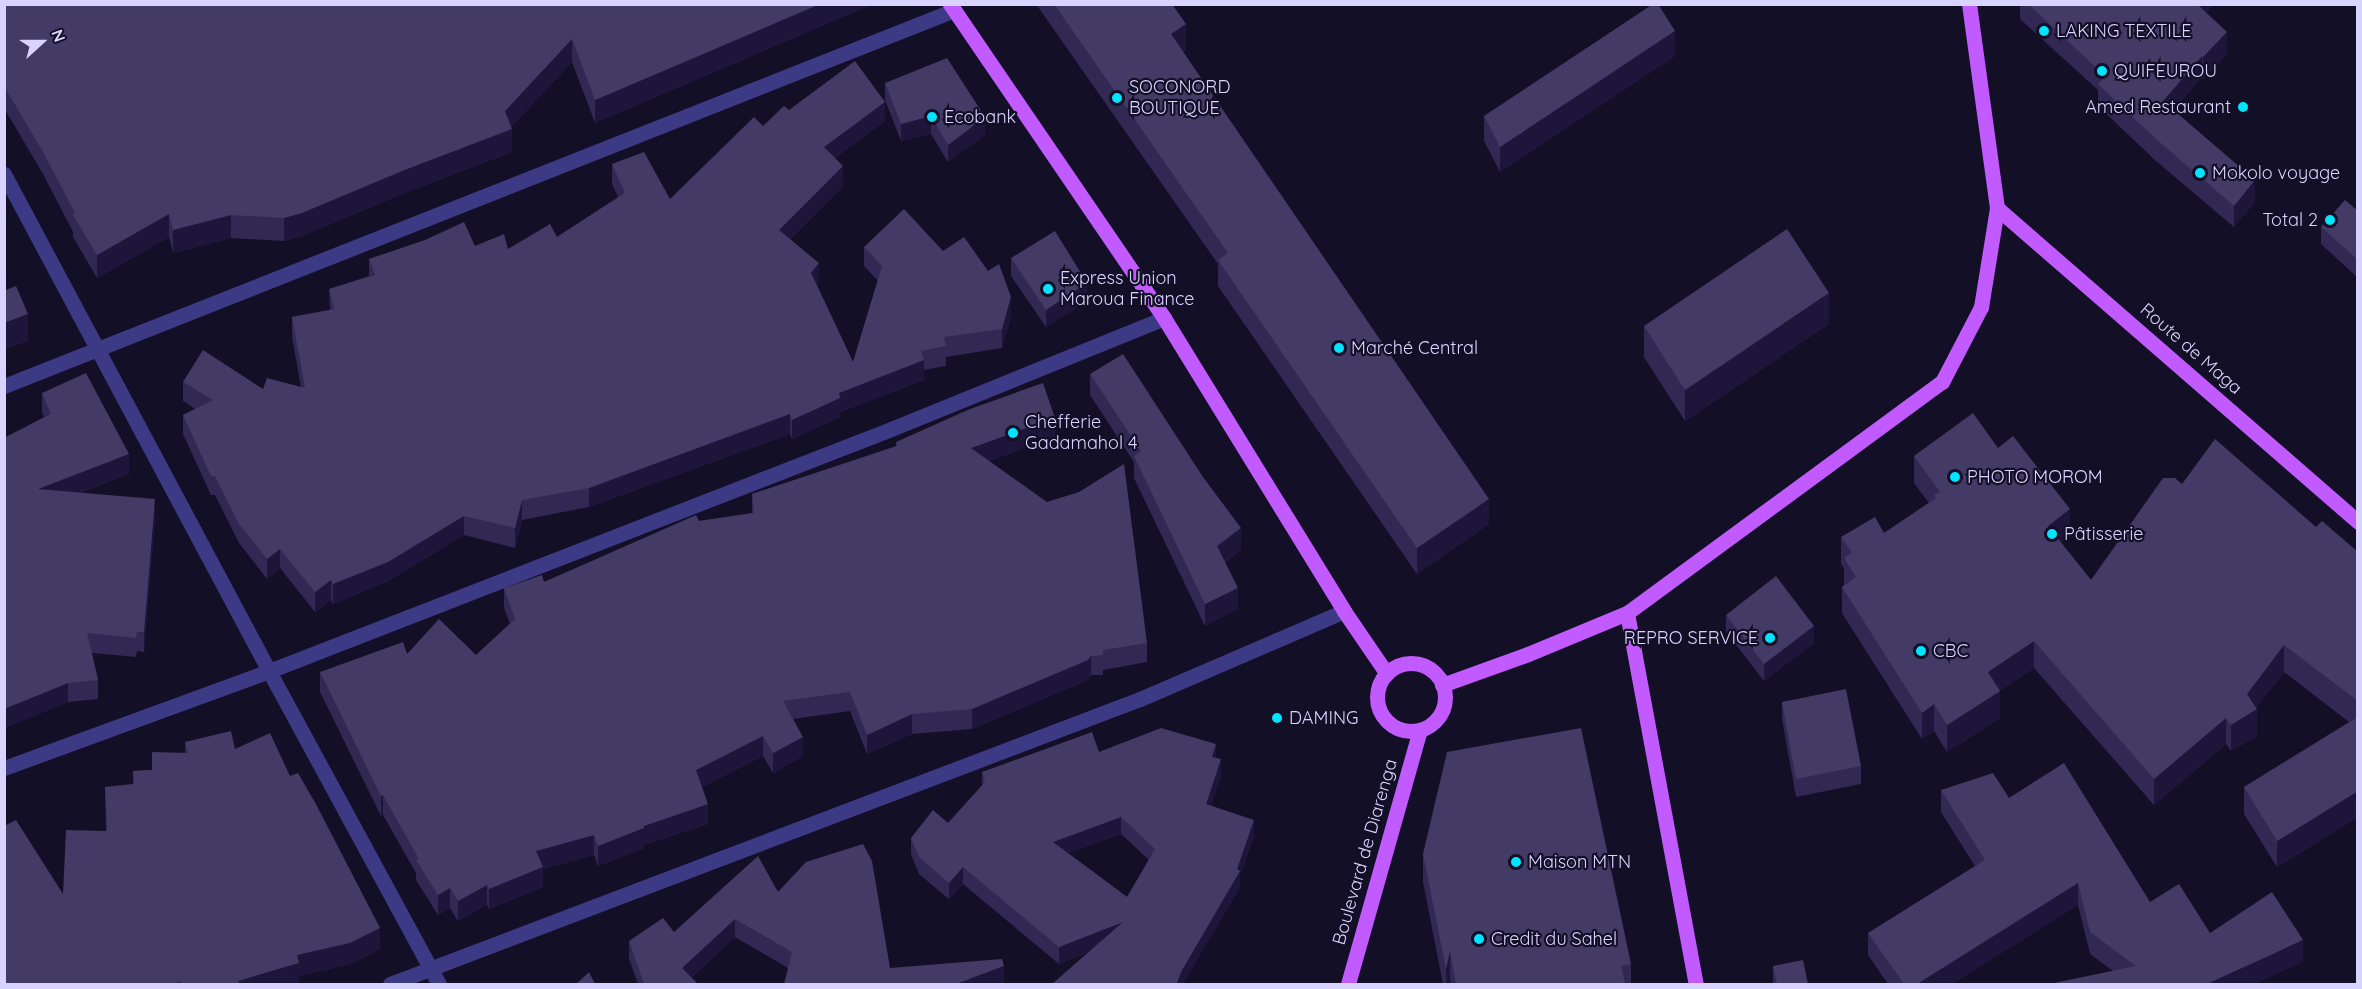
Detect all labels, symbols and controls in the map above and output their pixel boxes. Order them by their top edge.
north arrow [12,12,72,72]
place label: LAKING TEXTILE [2056,20,2192,42]
marker: LAKING TEXTILE [2037,24,2051,38]
text: N [47,26,70,45]
place label: QUIFEUROU [2114,60,2217,82]
marker: QUIFEUROU [2095,64,2109,78]
place label: SOCONORD BOUTIQUE [1129,77,1230,119]
marker: SOCONORD BOUTIQUE [1110,91,1124,105]
place label: Amed Restaurant [2085,96,2231,118]
marker: Amed Restaurant [2236,100,2250,114]
place label: Ecobank [944,106,1016,128]
marker: Ecobank [925,110,939,124]
place label: Mokolo voyage [2212,162,2340,184]
marker: Mokolo voyage [2193,166,2207,180]
place label: Total 2 [2262,209,2318,231]
marker: Total 2 [2323,213,2337,227]
place label: Express Union Maroua Finance [1060,268,1195,310]
marker: Express Union Maroua Finance [1041,282,1055,296]
street label: Route de Maga [2136,299,2246,399]
place label: Marché Central [1351,337,1478,359]
marker: Marché Central [1332,341,1346,355]
place label: Chefferie Gadamahol 4 [1025,412,1137,454]
marker: Chefferie Gadamahol 4 [1006,426,1020,440]
place label: PHOTO MOROM [1967,466,2103,488]
marker: PHOTO MOROM [1948,470,1962,484]
place label: Pâtisserie [2064,523,2144,545]
marker: Pâtisserie [2045,527,2059,541]
place label: REPRO SERVICE [1624,627,1758,649]
marker: REPRO SERVICE [1763,631,1777,645]
place label: CBC [1933,640,1968,662]
marker: CBC [1914,644,1928,658]
place label: DAMING [1289,707,1358,729]
marker: DAMING [1270,711,1284,725]
street label: Boulevard de Diarenga [1328,757,1402,947]
place label: Maison MTN [1528,851,1631,873]
marker: Maison MTN [1509,855,1523,869]
place label: Credit du Sahel [1491,928,1617,950]
marker: Credit du Sahel [1472,932,1486,946]

